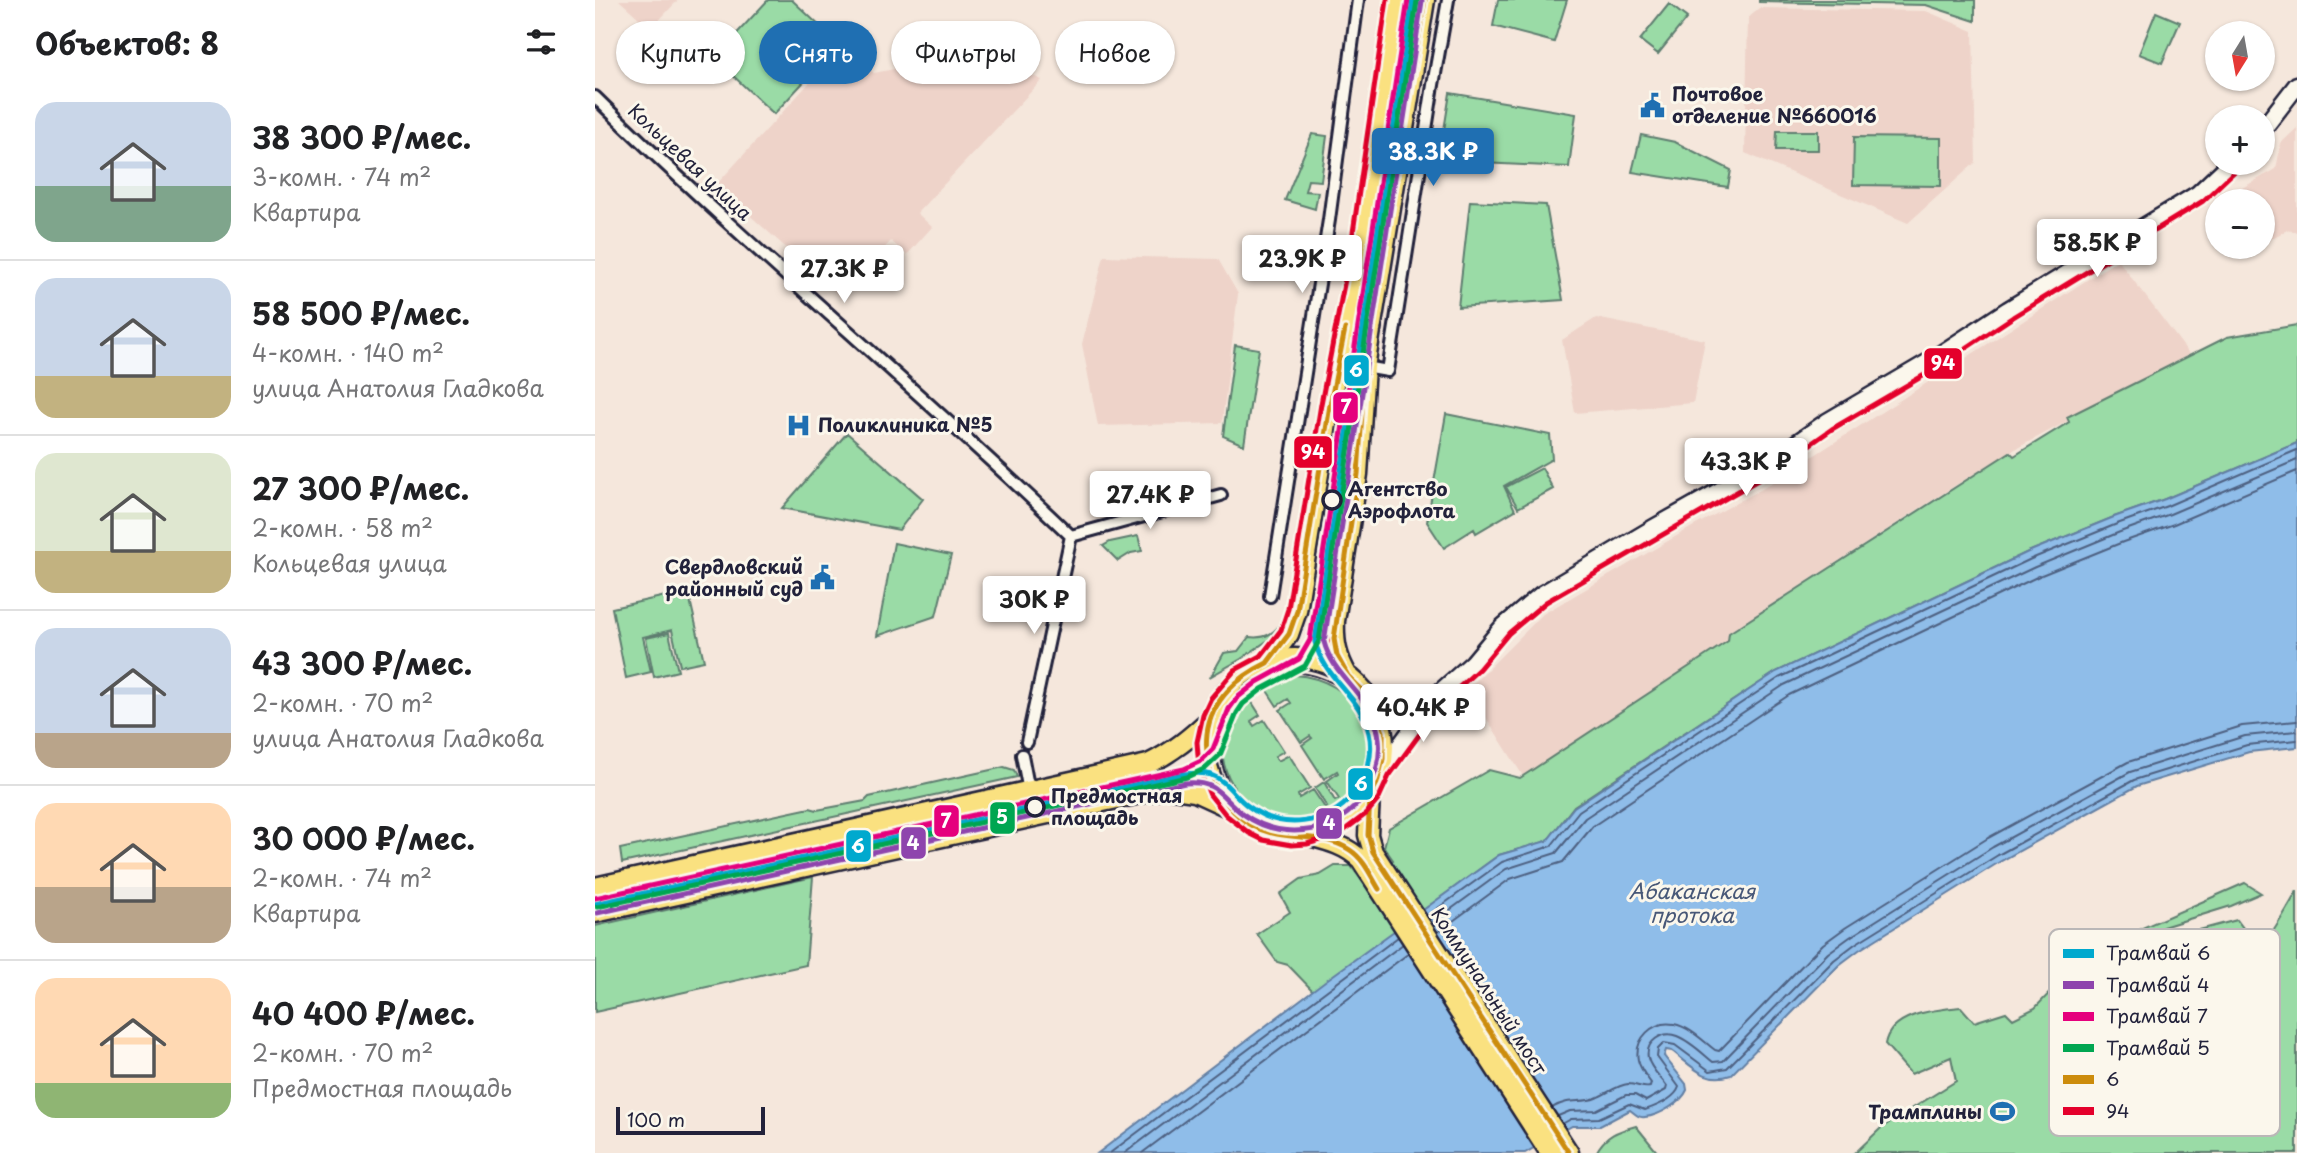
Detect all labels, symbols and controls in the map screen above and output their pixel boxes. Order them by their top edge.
text: Объектов: 8 [35,20,219,65]
chip: Купить [616,21,745,84]
chip: Снять [759,21,877,84]
chip: Фильтры [891,21,1041,84]
chip: Новое [1055,21,1175,84]
north arrow [2205,21,2275,91]
map controls [2205,21,2275,259]
icon: filters [522,23,560,61]
place label: Почтовое отделение №660016 [1672,79,1877,129]
public building icon: Почтовое отделение №660016 [1638,91,1666,119]
street label: Кольцевая улица [622,96,759,226]
button: + [2205,105,2275,175]
text: 38 300 ₽/мес. [252,114,471,159]
pin: 38.3K ₽ [1368,128,1498,188]
icon: home [91,130,175,214]
text: 38.3K ₽ [1388,133,1478,168]
text: 3-комн. · 74 m² [252,159,431,194]
button: − [2205,189,2275,259]
text: Квартира [252,194,360,229]
pin: 58.5K ₽ [2032,219,2162,279]
text: 58.5K ₽ [2053,224,2141,259]
pin: 23.9K ₽ [1237,236,1367,295]
text: 23.9K ₽ [1258,240,1346,275]
pin: 27.3K ₽ [779,246,909,305]
text: 27.3K ₽ [800,250,888,285]
text: 58 500 ₽/мес. [252,290,470,335]
icon: home [91,306,175,390]
text: 4-комн. · 140 m² [252,335,444,370]
line badge: 94 [1923,347,1963,380]
text: 94 [1931,348,1955,376]
line badge: 6 [1343,354,1370,387]
text: 6 [1349,355,1363,383]
text: улица Анатолия Гладкова [252,370,544,405]
line badge: 7 [1332,391,1359,424]
text: 7 [1341,392,1352,420]
place label: Поликлиника №5 [818,410,993,438]
hospital icon: Поликлиника №5 [784,411,812,439]
line badge: 94 [1293,435,1333,469]
text: 94 [1301,437,1325,465]
pin: 43.3K ₽ [1681,438,1811,498]
text: 43.3K ₽ [1701,443,1791,478]
text: 27 300 ₽/мес. [252,465,469,510]
pin: 27.4K ₽ [1085,472,1215,531]
place label: Агентство Аэрофлота [1347,474,1456,524]
text: 27.4K ₽ [1106,476,1194,511]
icon: home [91,481,175,565]
marker: Агентство Аэрофлота [1322,490,1342,510]
text: 2-комн. · 58 m² [252,510,433,545]
text: Кольцевая улица [252,545,447,580]
place label: Свердловский районный суд [665,552,803,602]
public building icon: Свердловский районный суд [809,564,837,592]
pin: 30K ₽ [985,576,1083,636]
text: 30K ₽ [999,581,1069,616]
text: 43 300 ₽/мес. [252,640,472,685]
icon: home [91,656,175,740]
pin: 40.4K ₽ [1358,684,1488,744]
text: 2-комн. · 70 m² [252,685,433,720]
text: 40.4K ₽ [1376,689,1470,724]
text: улица Анатолия Гладкова [252,720,544,755]
line badge: 6 [1347,767,1374,801]
text: 6 [1354,769,1368,797]
place label: Предмостная площадь [1051,781,1183,831]
marker: Предмостная площадь [1025,797,1045,817]
line badge: 5 [989,801,1016,835]
text: 5 [996,802,1008,830]
line badge: 7 [933,804,960,838]
text: 7 [941,806,952,834]
line badge: 4 [1315,807,1343,840]
text: 4 [1323,808,1336,836]
text: 30 000 ₽/мес. [252,815,475,860]
line badge: 4 [900,826,927,860]
text: 4 [907,828,920,856]
line badge: 6 [845,829,872,863]
icon: home [91,831,175,915]
text: 6 [851,831,865,859]
text: 2-комн. · 74 m² [252,860,432,895]
water label: Абаканская протока [1629,874,1757,930]
text: Квартира [252,895,360,930]
street label: Коммунальный мост [1425,901,1555,1080]
legend [2049,929,2280,1136]
text: Трамвай 6 [2106,938,2210,966]
text: Трамвай 4 [2106,970,2210,998]
text: 40 400 ₽/мес. [252,990,475,1035]
text: Трамвай 7 [2106,1001,2208,1029]
icon: home [91,1006,175,1090]
text: Трамвай 5 [2106,1033,2210,1061]
text: 2-комн. · 70 m² [252,1035,433,1070]
text: 6 [2106,1064,2119,1092]
text: Предмостная площадь [252,1070,512,1105]
text: 94 [2106,1096,2130,1124]
place label: Трамплины [1868,1097,1982,1125]
sports icon: Трамплины [1988,1098,2016,1126]
scale bar [616,1104,765,1136]
text: 100 m [627,1105,685,1133]

